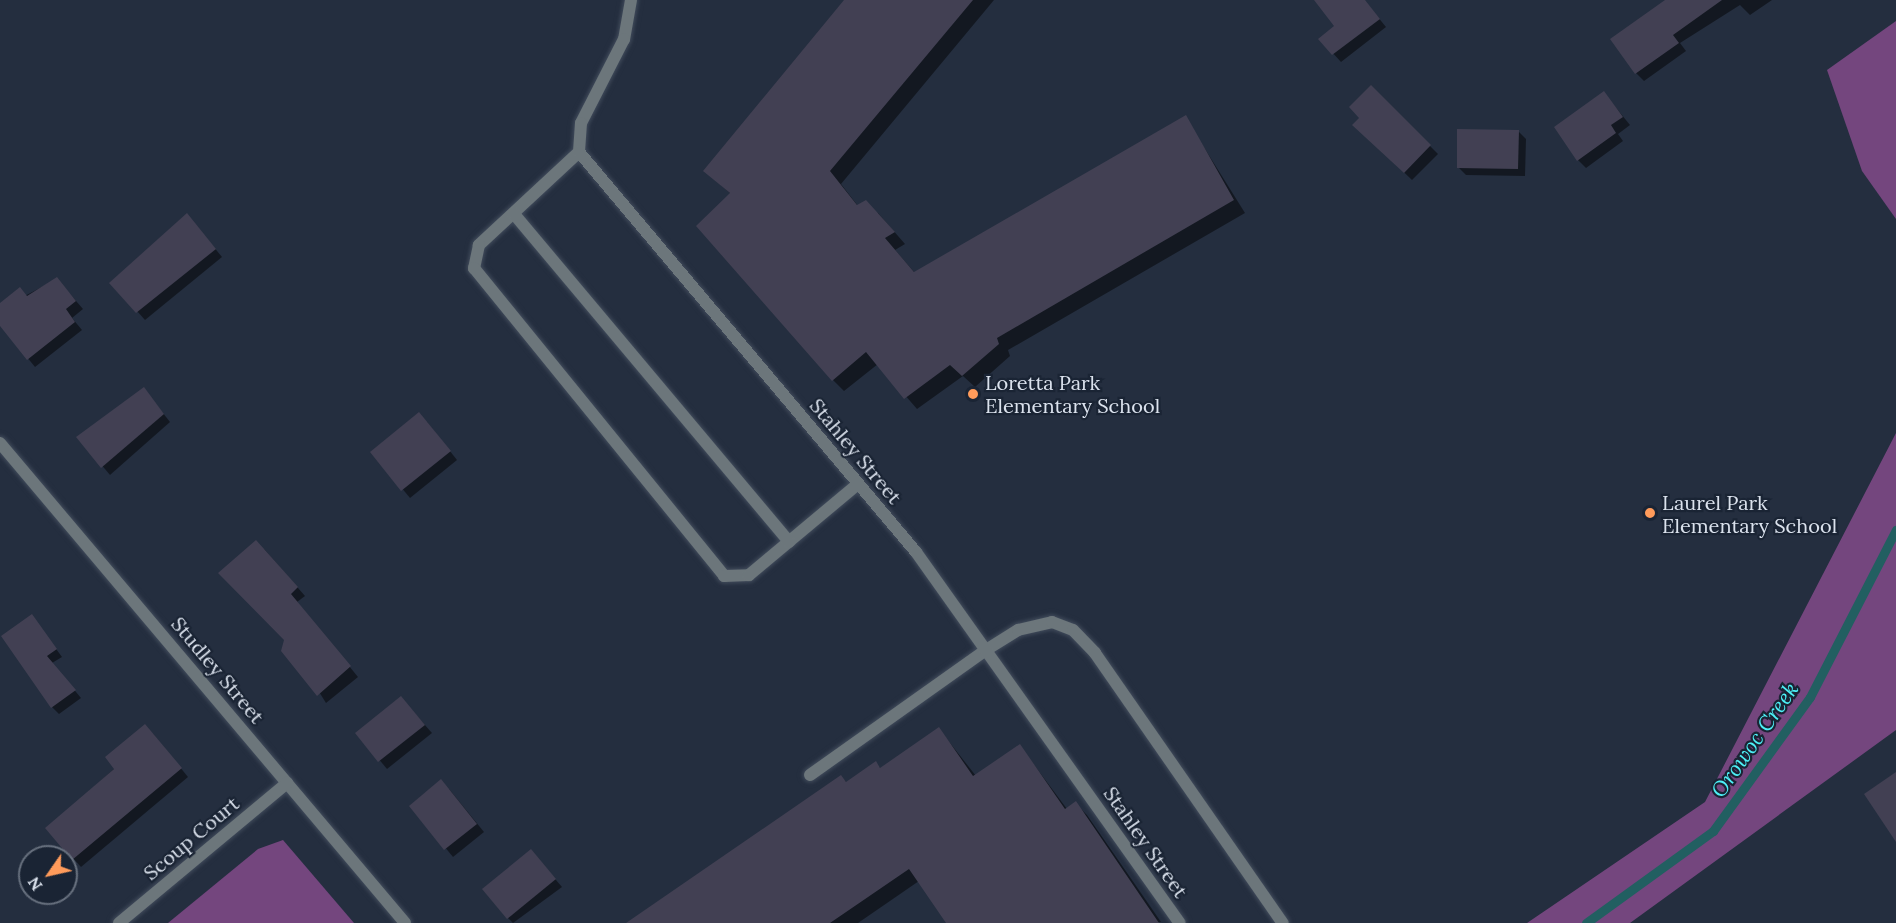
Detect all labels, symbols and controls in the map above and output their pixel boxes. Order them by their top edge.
place label: Loretta Park Elementary School [985,371,1160,418]
marker: Loretta Park Elementary School [966,387,980,401]
street label: Stahley Street [805,393,907,509]
place label: Laurel Park Elementary School [1662,490,1837,537]
marker: Laurel Park Elementary School [1643,506,1657,520]
street label: Studley Street [167,612,269,728]
water label: Orowoc Creek [1706,678,1804,802]
street label: Stahley Street [1099,782,1193,902]
street label: Scoup Court [139,791,243,885]
north arrow [18,845,78,905]
text: N [23,873,46,895]

